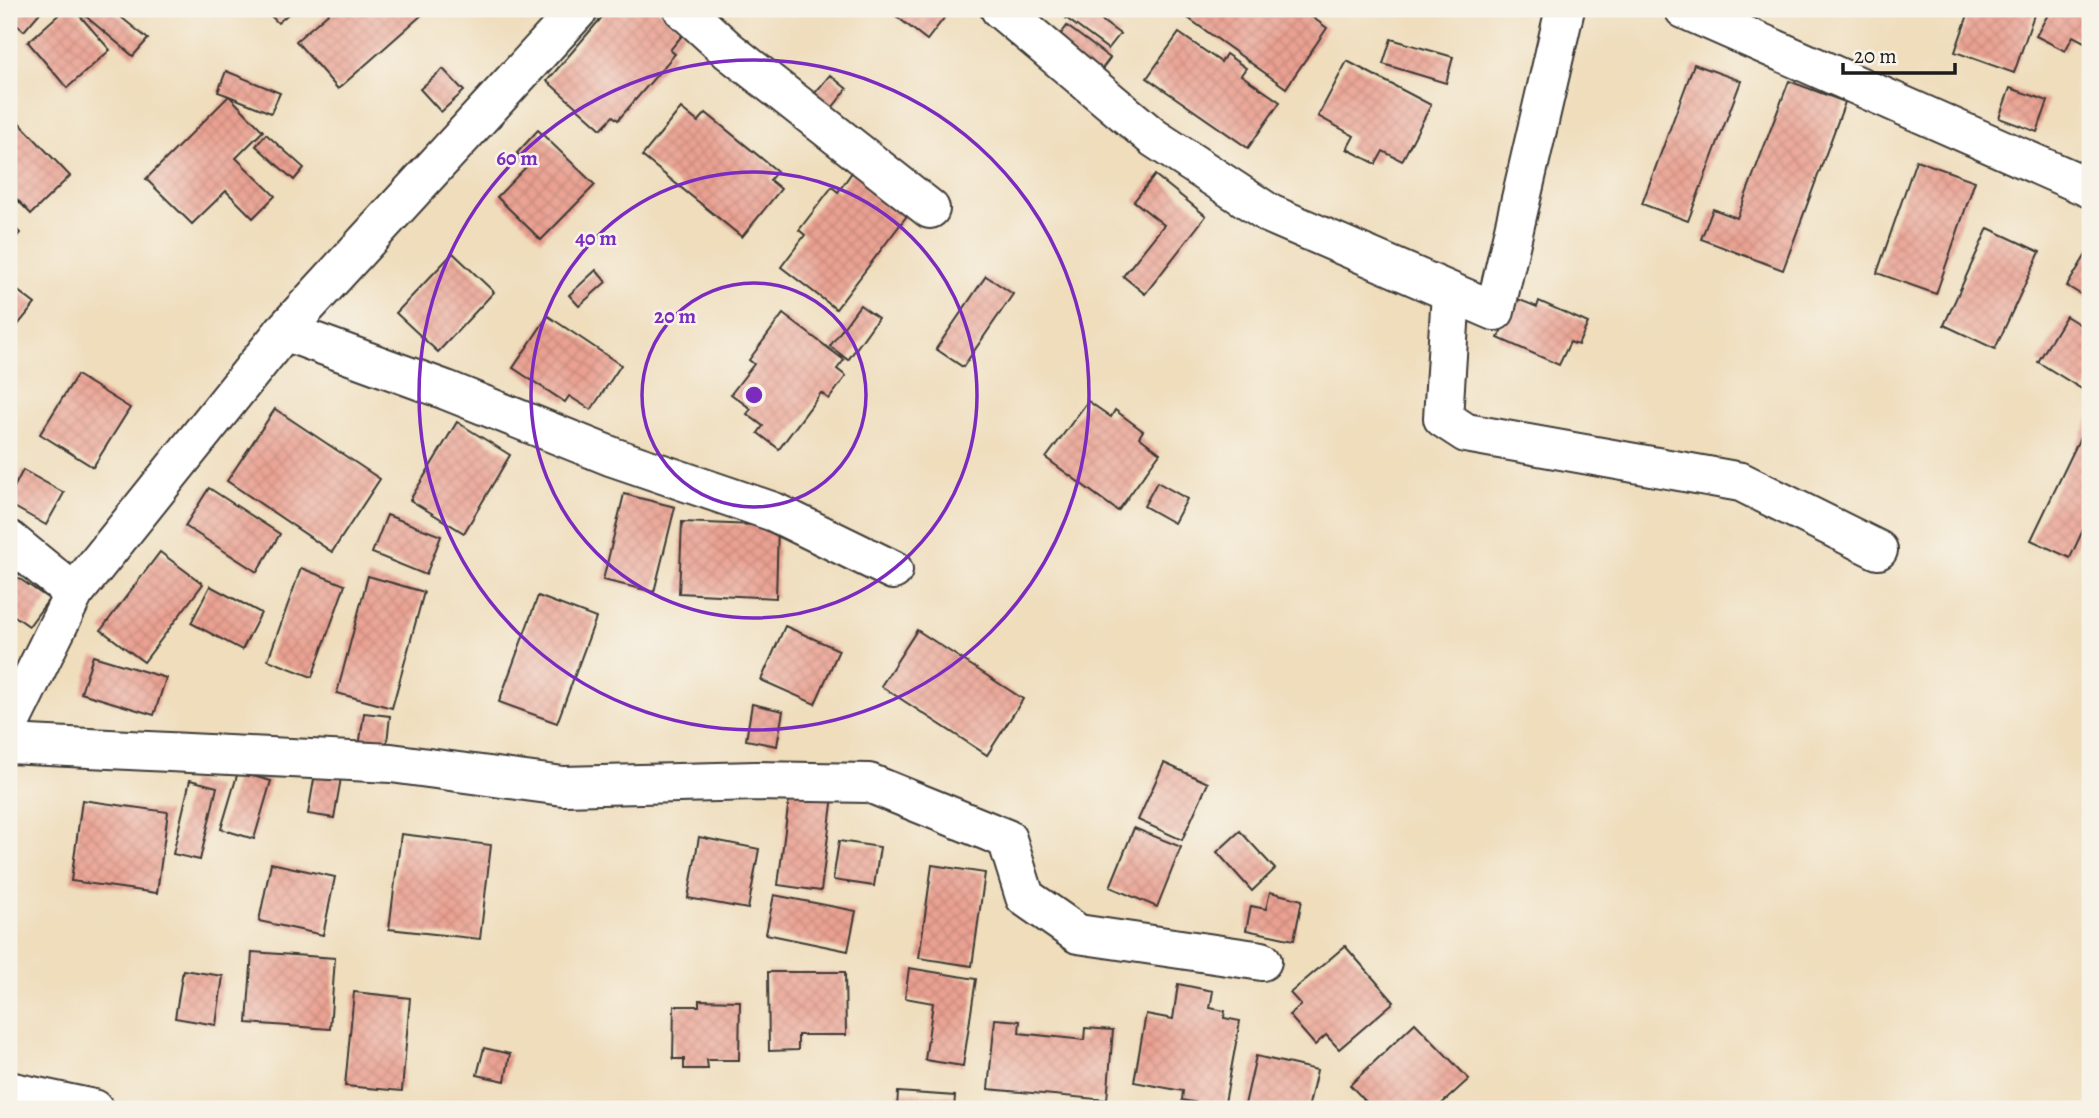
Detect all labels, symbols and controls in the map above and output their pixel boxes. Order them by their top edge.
scale bar [1843,32,1955,76]
text: 20 m [1854,42,1897,70]
text: 60 m [496,144,538,172]
text: 40 m [575,224,617,252]
text: 20 m [654,302,696,330]
centre of rings [742,383,766,407]

